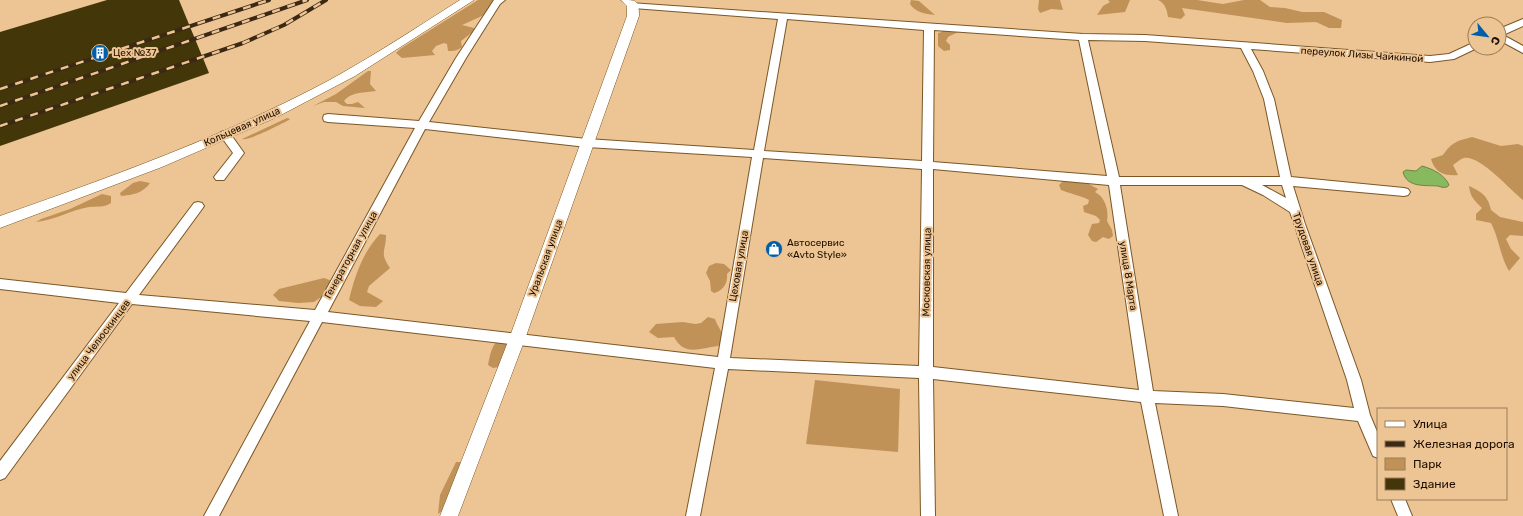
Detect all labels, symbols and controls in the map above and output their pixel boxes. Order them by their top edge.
north arrow [1467,16,1507,56]
text: С [1488,34,1503,47]
building icon: Цех №37 [90,43,110,63]
street label: переулок Лизы Чайкиной [1300,45,1424,65]
place label: Цех №37 [113,47,156,59]
street label: Кольцевая улица [202,105,282,149]
street label: Генераторная улица [322,209,380,301]
street label: Трудовая улица [1290,211,1326,287]
street label: Уральская улица [527,218,565,298]
street label: Московская улица [920,228,934,316]
street label: Цеховая улица [727,230,751,302]
place label: Автосервис «Avto Style» [787,237,847,261]
shop icon: Автосервис «Avto Style» [764,239,784,259]
street label: улица 8 Марта [1117,240,1139,312]
street label: улица Челюскинцев [65,297,133,383]
legend [1377,408,1507,500]
text: Улица [1413,417,1447,431]
text: Железная дорога [1413,437,1515,451]
text: Парк [1413,457,1442,471]
text: Здание [1413,477,1456,491]

